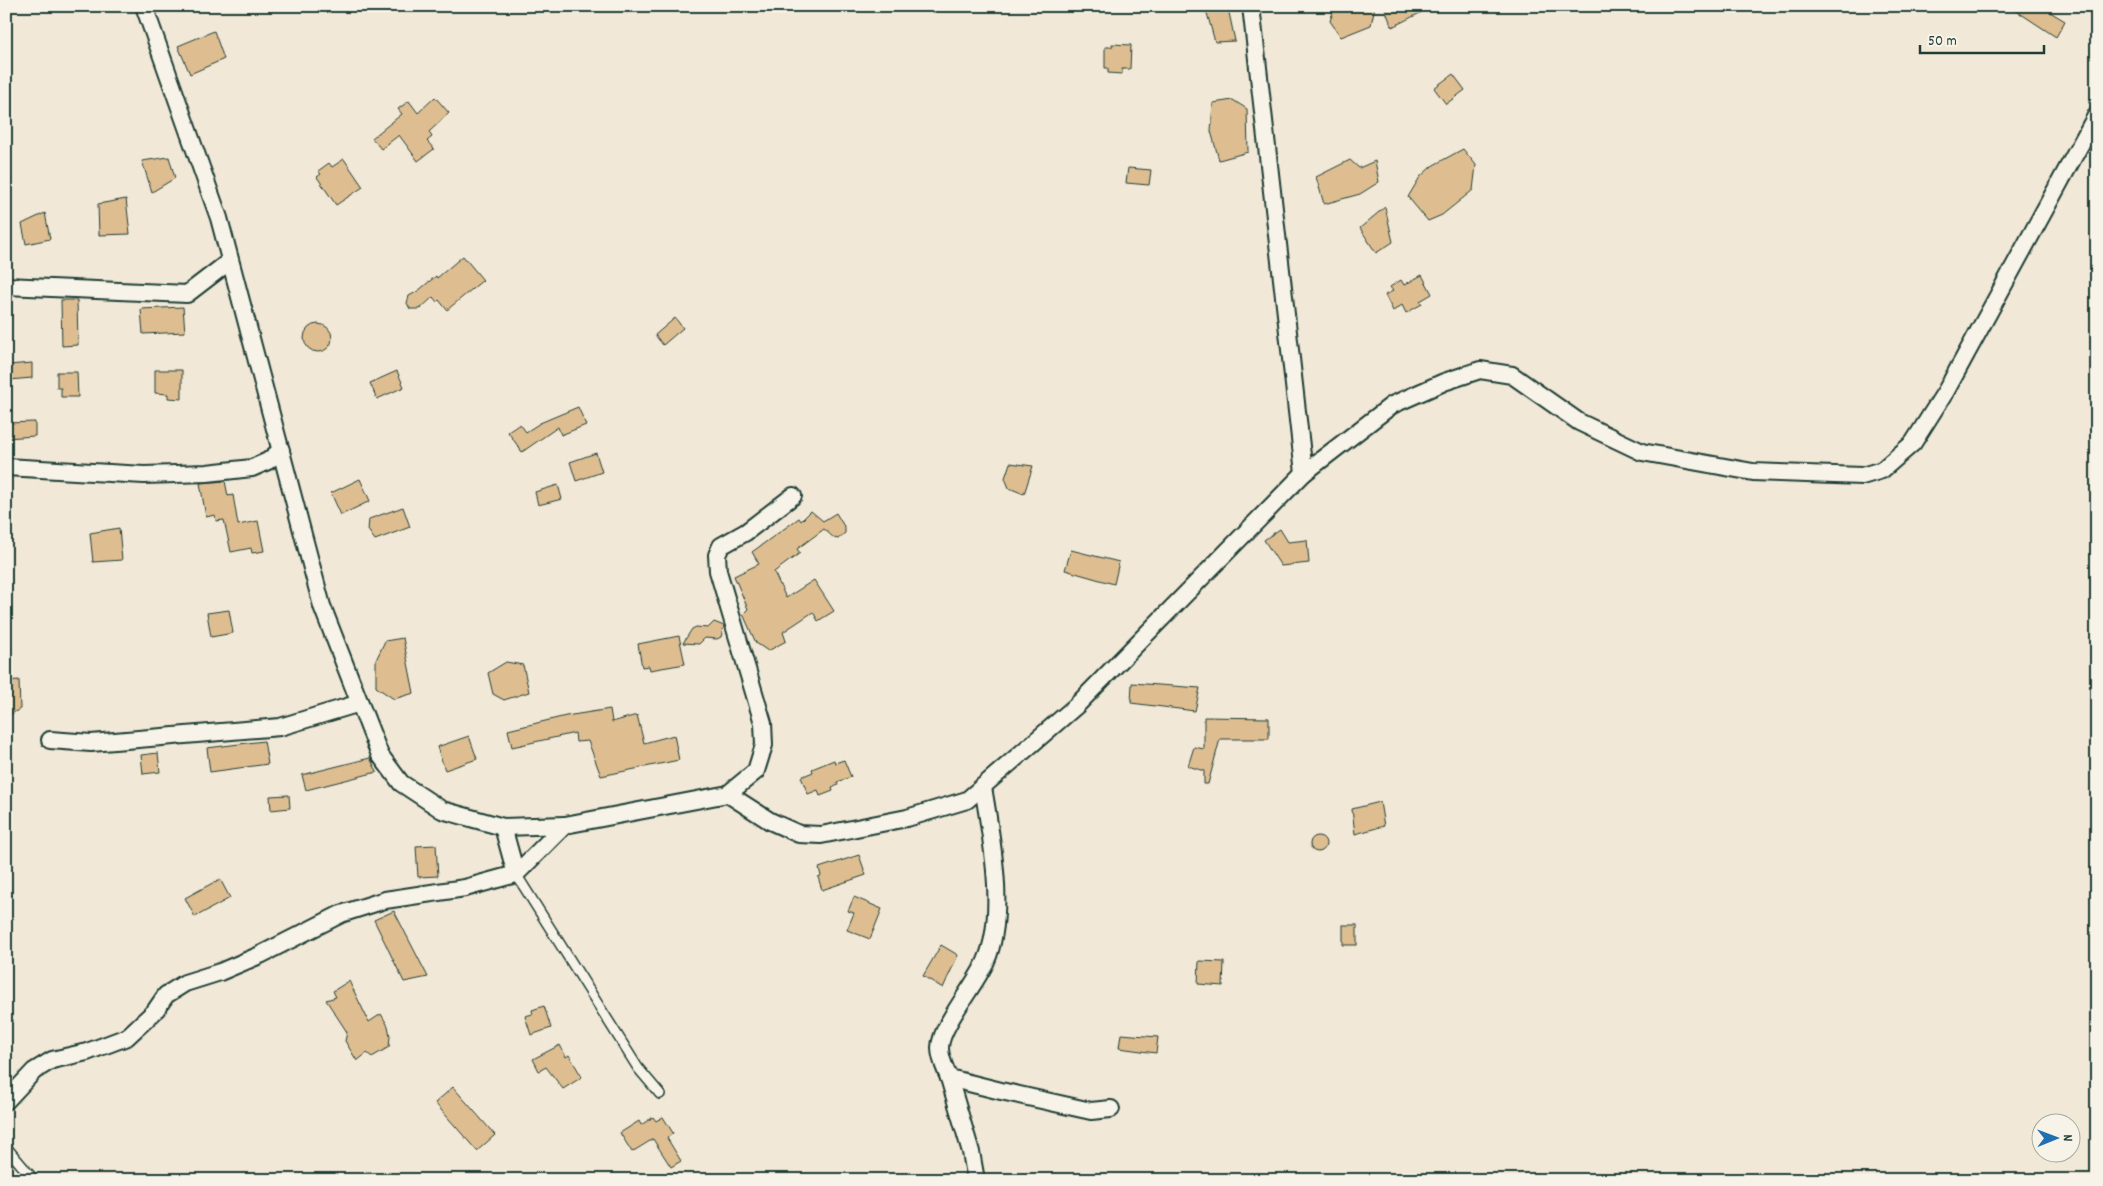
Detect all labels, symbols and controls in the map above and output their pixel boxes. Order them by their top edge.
scale bar [1920,22,2044,54]
text: 50 m [1928,31,1957,53]
north arrow [2030,1114,2080,1164]
text: N [2057,1134,2077,1142]

